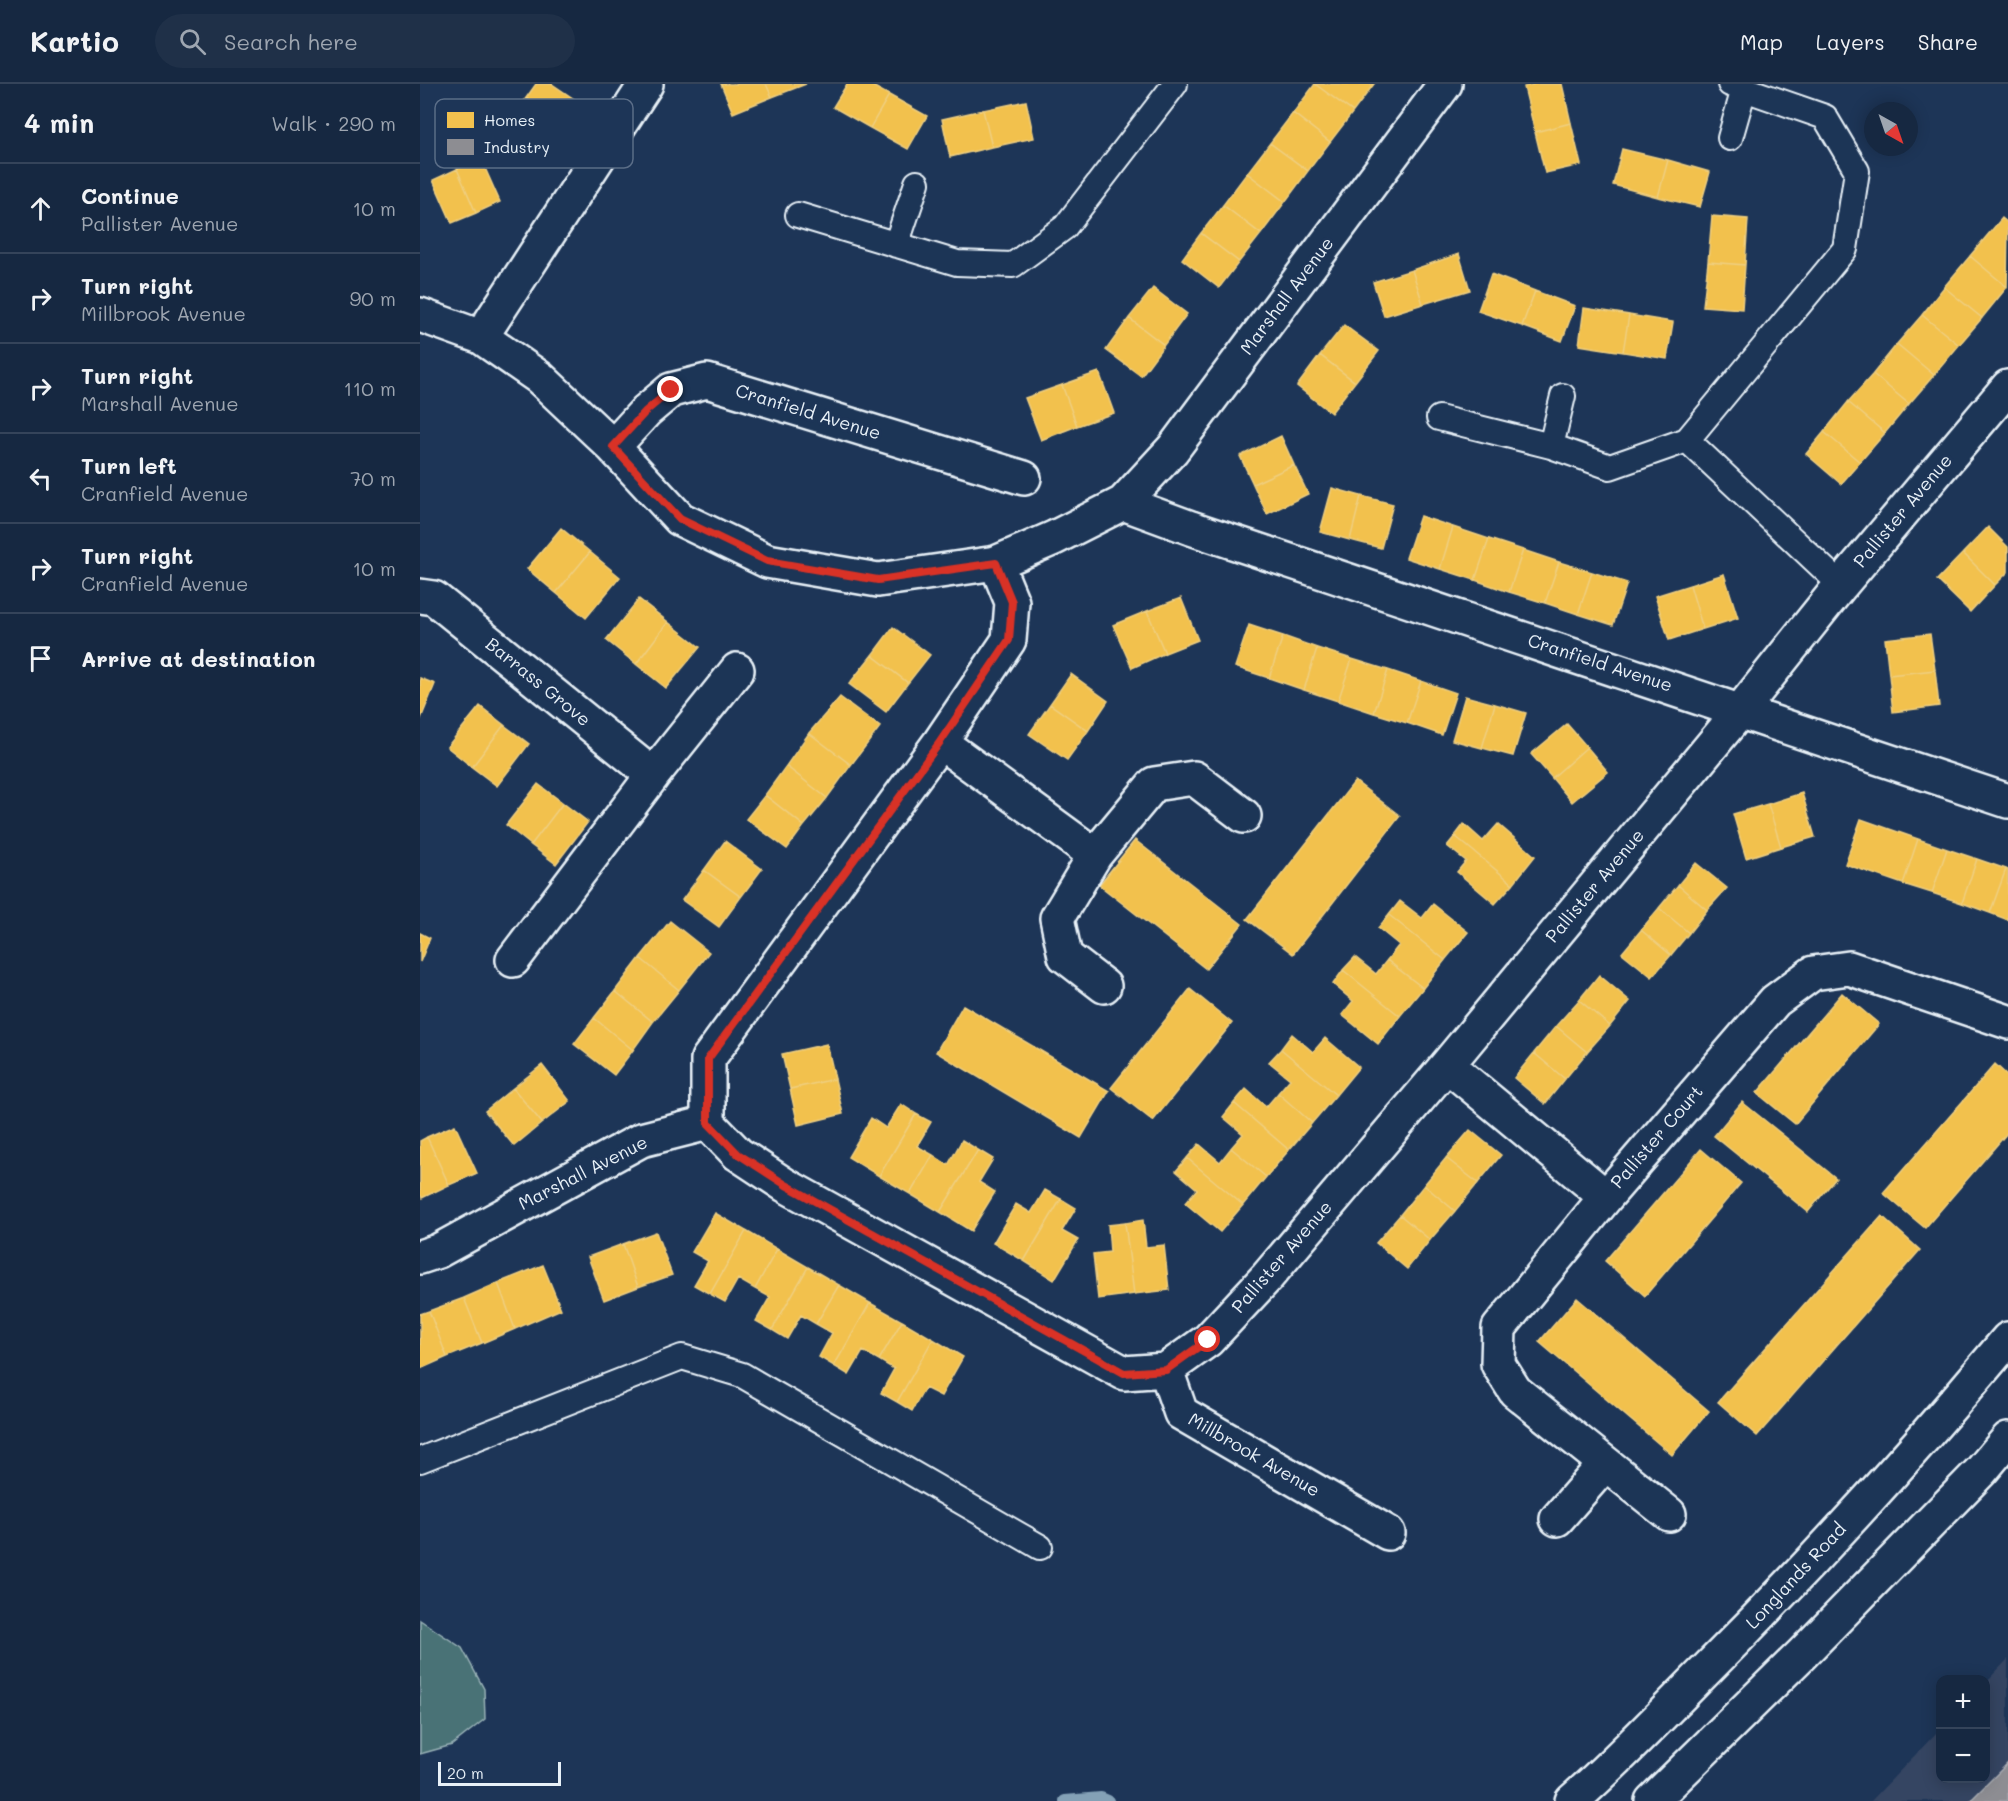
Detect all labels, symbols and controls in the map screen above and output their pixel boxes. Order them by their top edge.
search box [155,14,575,68]
text: Kartio [30,23,119,59]
icon: search [176,25,209,58]
text: Search here [224,27,358,56]
text: Map [1740,28,1783,55]
text: Layers [1816,28,1885,55]
text: Share [1918,28,1978,55]
legend [435,99,633,168]
north arrow [1864,102,1918,156]
text: 4 min [24,106,94,140]
text: Homes [484,109,535,130]
text: Walk · 290 m [271,110,396,136]
text: Industry [484,136,550,157]
text: Continue [81,181,179,210]
icon: ahead [24,192,57,225]
text: 10 m [352,195,396,221]
text: Pallister Avenue [81,210,238,236]
street label: Marshall Avenue [1234,232,1338,359]
text: Turn right [81,271,193,300]
icon: right [24,282,57,315]
text: 90 m [350,285,396,311]
text: Millbrook Avenue [81,300,246,326]
text: Turn right [81,361,193,390]
icon: right [24,372,57,405]
text: 110 m [343,375,396,401]
route end [657,376,683,402]
street label: Cranfield Avenue [733,378,884,445]
text: Marshall Avenue [81,390,239,416]
street label: Pallister Avenue [1848,448,1957,572]
text: Turn left [81,451,177,480]
icon: left [24,462,57,495]
text: 70 m [350,465,396,491]
text: Cranfield Avenue [81,480,248,506]
text: Turn right [81,541,193,570]
icon: right [24,552,57,585]
text: 10 m [352,555,396,581]
text: Cranfield Avenue [81,570,248,596]
street label: Cranfield Avenue [1525,627,1676,697]
street label: Barrass Grove [481,631,596,731]
icon: arrive [24,642,57,675]
text: Arrive at destination [81,644,316,673]
street label: Pallister Avenue [1540,823,1649,947]
street label: Pallister Court [1605,1080,1708,1193]
street label: Marshall Avenue [514,1129,651,1215]
street label: Pallister Avenue [1226,1195,1337,1318]
route start [1194,1326,1220,1352]
street label: Millbrook Avenue [1184,1407,1325,1502]
street label: Longlands Road [1740,1517,1851,1634]
map controls [1936,1675,1990,1783]
button: + [1936,1675,1990,1729]
button: − [1936,1729,1990,1783]
scale bar [438,1759,561,1786]
text: 20 m [447,1762,484,1783]

